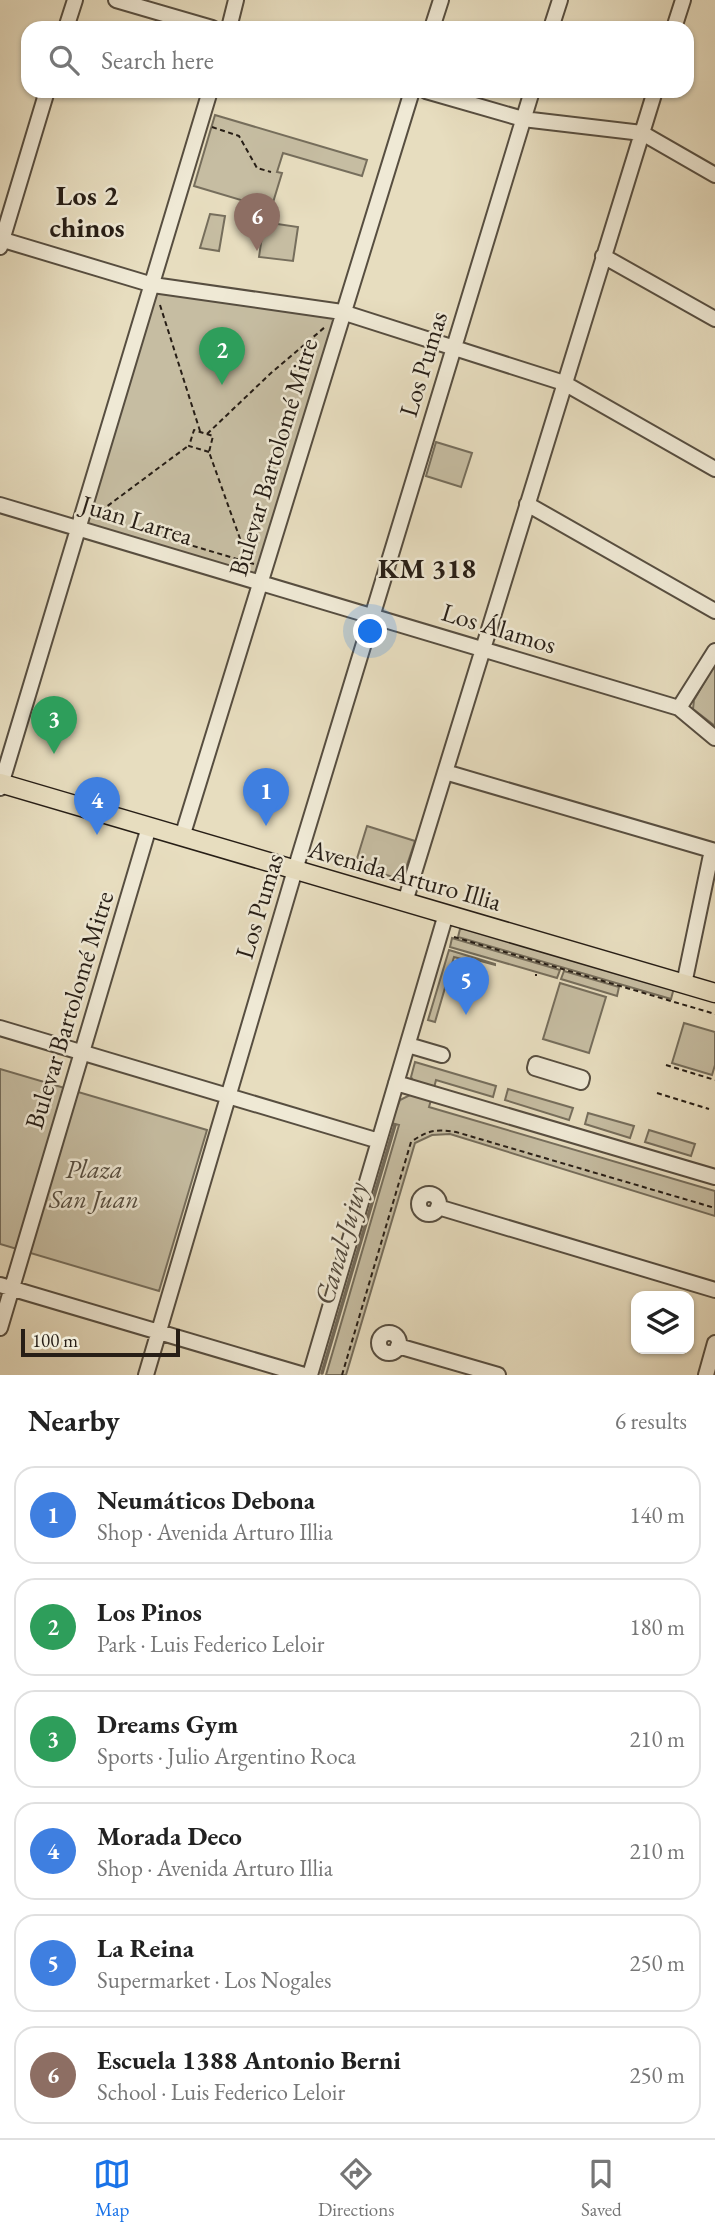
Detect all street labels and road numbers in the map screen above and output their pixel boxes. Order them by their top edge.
street label: Los Pumas [391,307,455,421]
street label: Bulevar Bartolomé Mitre [221,334,325,580]
street label: Juan Larrea [75,486,198,553]
street label: Los Álamos [438,595,560,661]
street label: Avenida Arturo Illia [304,831,506,919]
street label: Los Pumas [227,849,291,963]
street label: Bulevar Bartolomé Mitre [17,887,121,1133]

